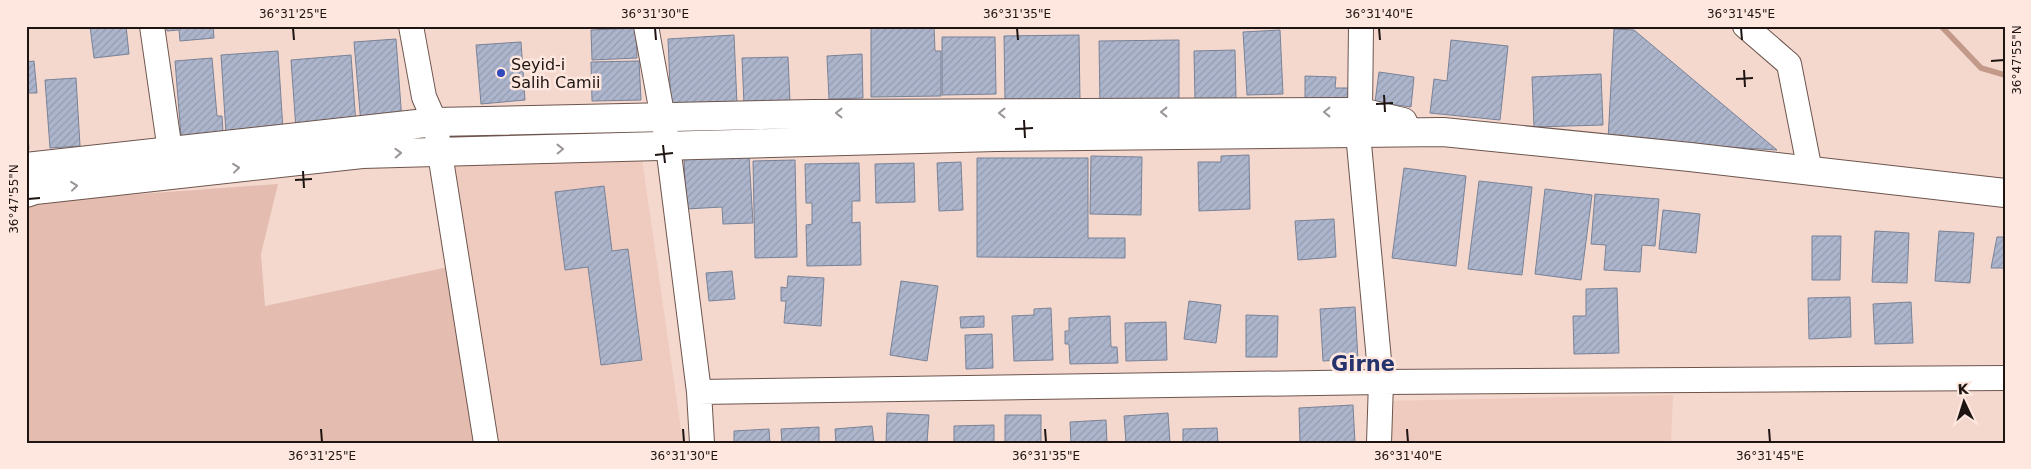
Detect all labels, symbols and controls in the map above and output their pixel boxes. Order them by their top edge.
text: 36°31'25"E [259,7,327,21]
text: 36°31'30"E [621,7,689,21]
text: 36°31'35"E [983,7,1051,21]
text: 36°31'40"E [1345,7,1413,21]
text: 36°31'45"E [1707,7,1775,21]
text: 36°47'55"N [2010,25,2024,95]
place label: Seyid-i Salih Camii [511,55,601,92]
marker: Seyid-i Salih Camii [495,67,507,79]
one-way arrow [1160,107,1168,117]
one-way arrow [1323,107,1330,117]
one-way arrow [835,108,843,119]
one-way arrow [998,108,1006,118]
one-way arrow [556,143,564,154]
one-way arrow [394,148,402,158]
one-way arrow [232,163,240,174]
text: 36°47'55"N [7,164,21,234]
one-way arrow [71,181,79,192]
district label: Girne [1331,352,1395,376]
north arrow [1938,376,1988,426]
text: K [1957,381,1970,397]
text: 36°31'25"E [288,449,356,463]
text: 36°31'30"E [650,449,718,463]
text: 36°31'35"E [1012,449,1080,463]
text: 36°31'40"E [1374,449,1442,463]
text: 36°31'45"E [1736,449,1804,463]

